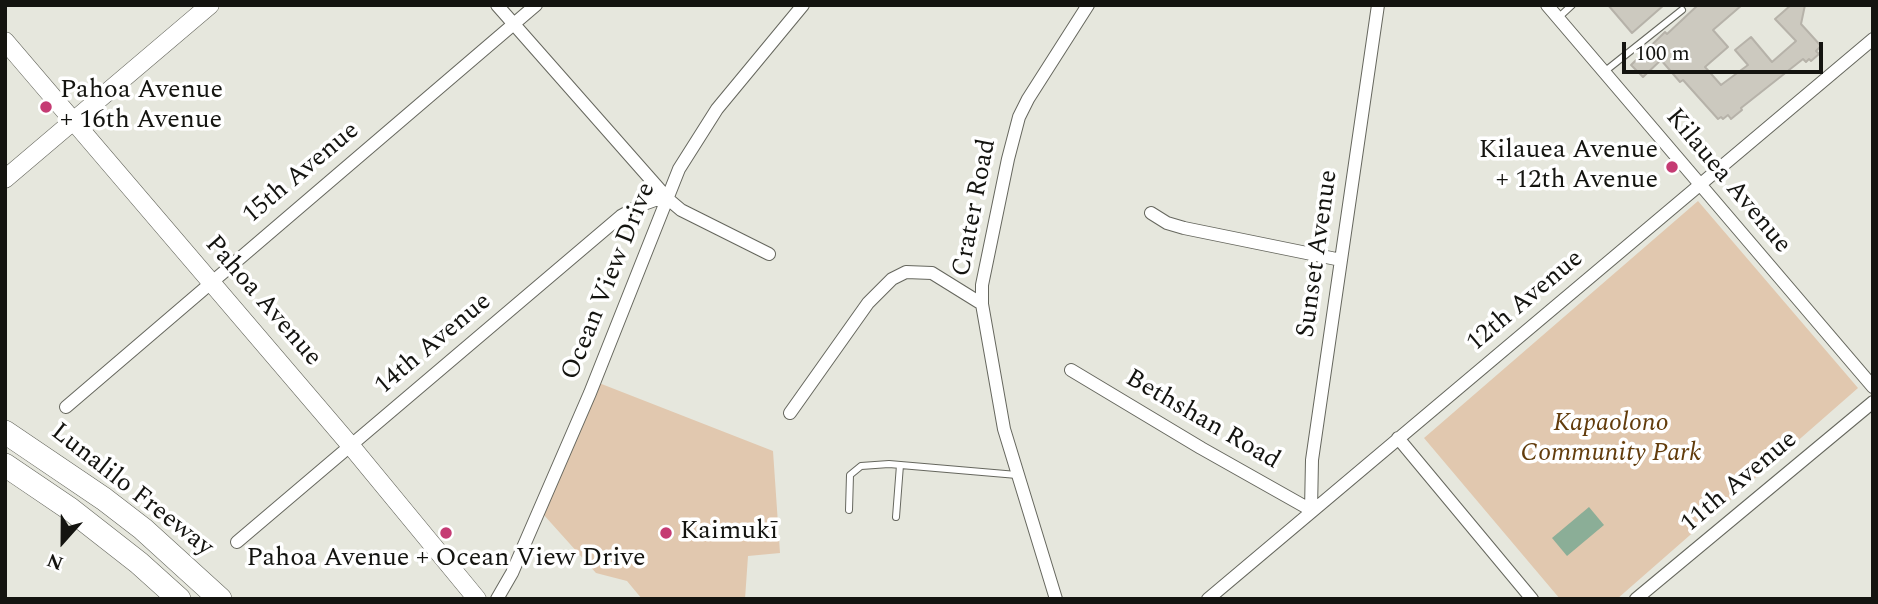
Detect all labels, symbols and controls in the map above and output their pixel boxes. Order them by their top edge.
scale bar [1626,28,1827,72]
text: 100 m [1635,38,1690,70]
place label: Pahoa Avenue + 16th Avenue [60,76,223,138]
marker: Pahoa Avenue + 16th Avenue [38,99,54,115]
street label: Kilauea Avenue [1657,103,1797,261]
street label: 15th Avenue [237,116,367,232]
place label: Kilauea Avenue + 12th Avenue [1479,136,1658,198]
street label: Crater Road [947,137,1005,279]
marker: Kilauea Avenue + 12th Avenue [1664,159,1680,175]
street label: Sunset Avenue [1292,168,1346,340]
street label: Ocean View Drive [556,179,664,385]
street label: Pahoa Avenue [197,230,327,374]
street label: 12th Avenue [1461,244,1591,360]
street label: 14th Avenue [369,287,499,403]
street label: Bethshan Road [1119,364,1285,478]
park label: Kapaolono Community Park [1521,409,1701,471]
street label: Lunalilo Freeway [43,418,219,564]
street label: 11th Avenue [1675,425,1805,541]
north arrow [28,506,98,576]
place label: Kaimukī [680,517,778,549]
marker: Pahoa Avenue + Ocean View Drive [438,525,454,541]
marker: Kaimukī [658,525,674,541]
place label: Pahoa Avenue + Ocean View Drive [246,544,646,576]
text: N [43,545,68,577]

